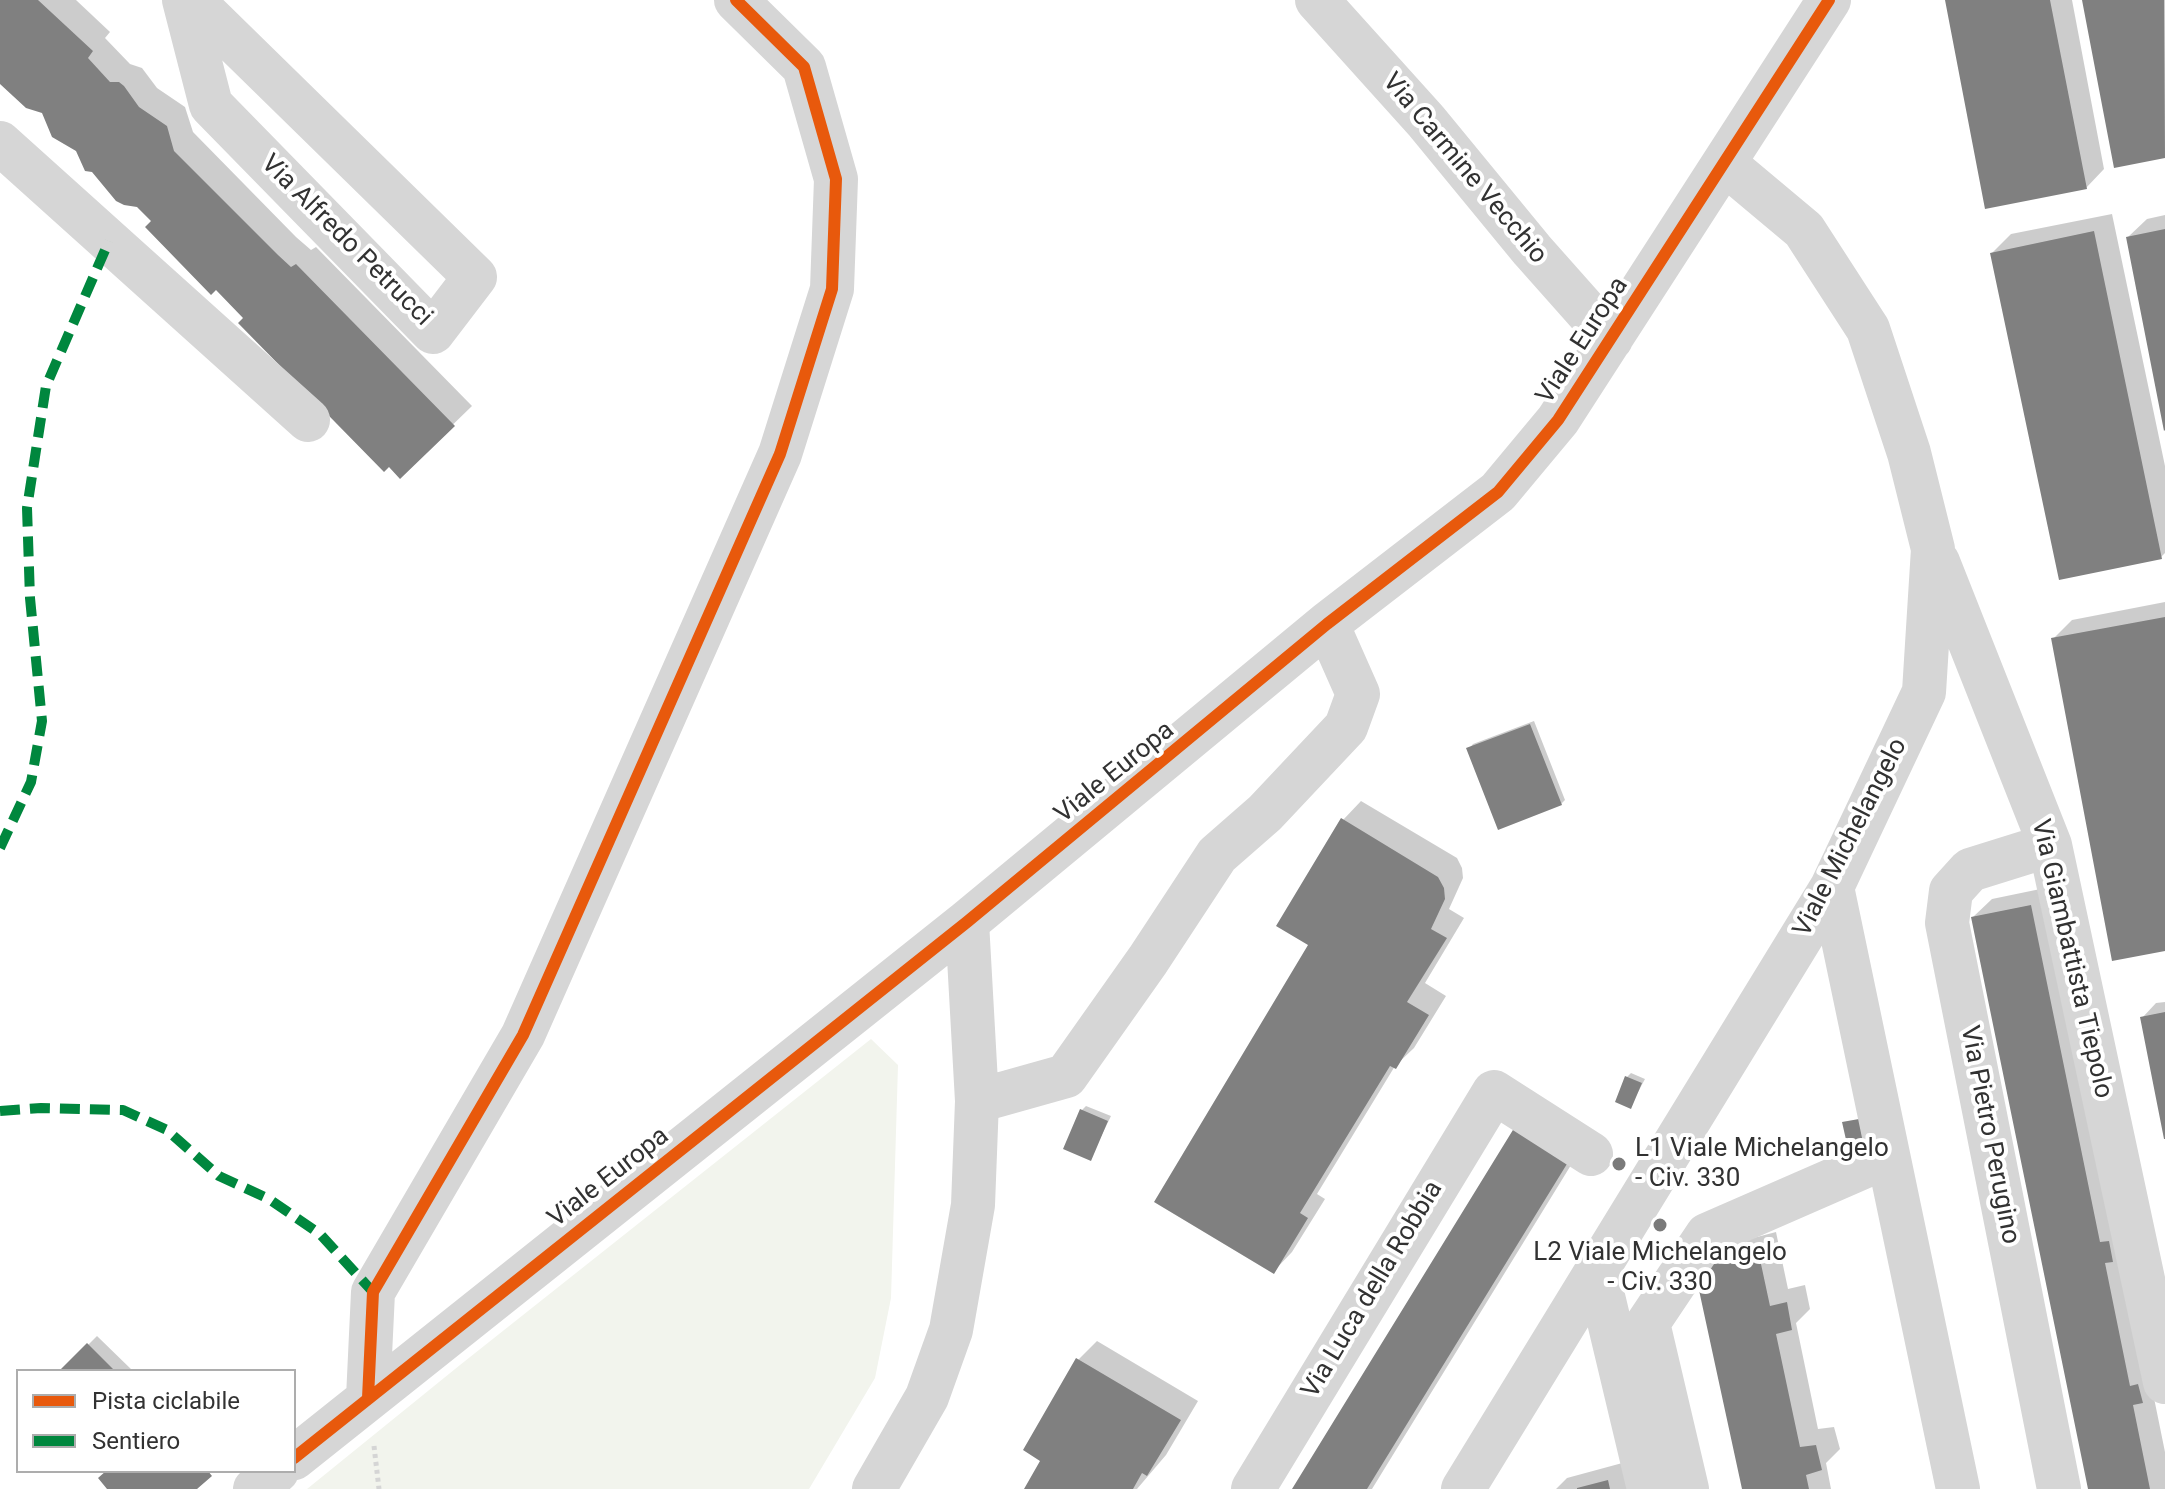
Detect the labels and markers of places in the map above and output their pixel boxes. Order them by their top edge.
place label: L1 Viale Michelangelo - Civ. 330 [1635,1133,1889,1194]
marker: L1 Viale Michelangelo - Civ. 330 [1610,1155,1628,1173]
marker: L2 Viale Michelangelo - Civ. 330 [1651,1216,1669,1234]
place label: L2 Viale Michelangelo - Civ. 330 [1533,1237,1787,1298]

